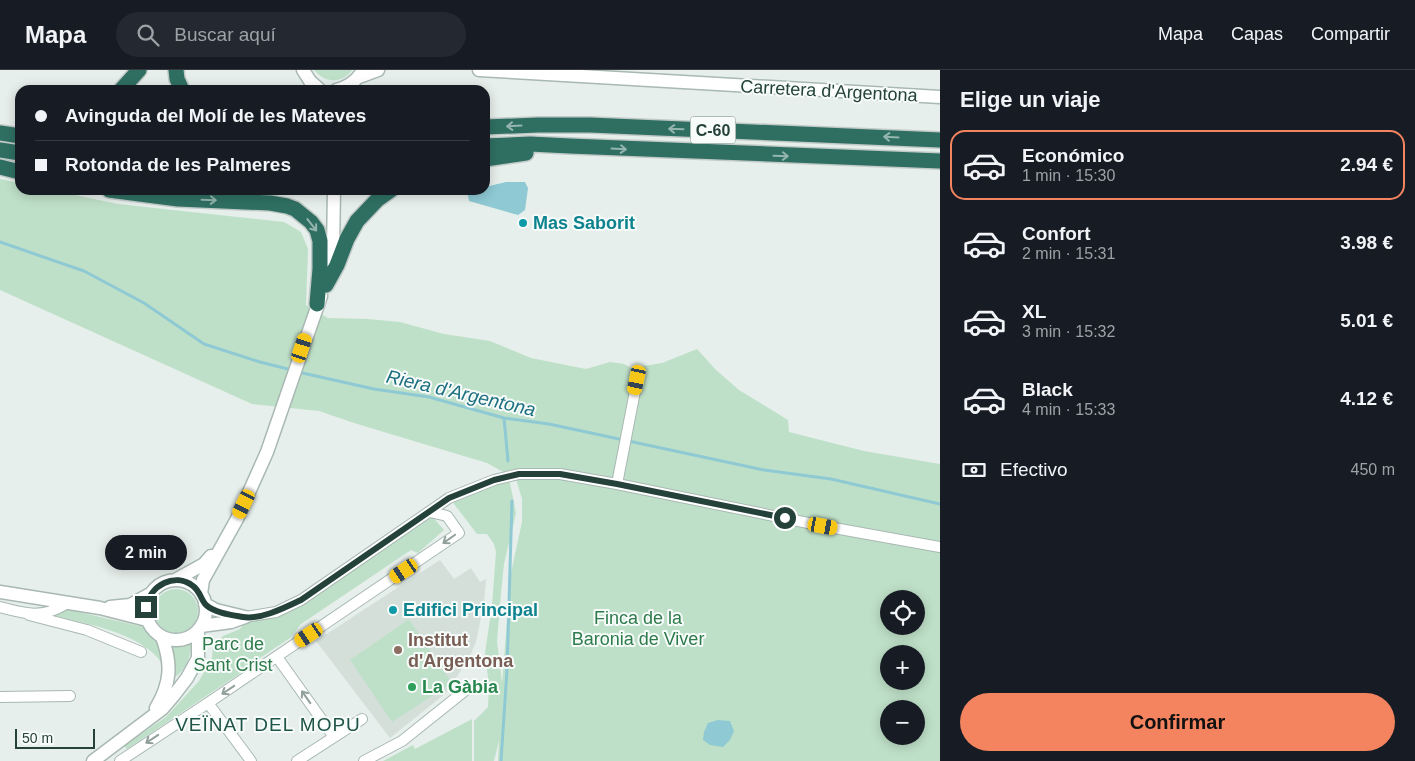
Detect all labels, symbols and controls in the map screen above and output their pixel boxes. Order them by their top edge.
search box [116,12,466,57]
text: Mapa [25,21,86,48]
icon: search [134,21,162,49]
text: Buscar aquí [174,24,276,45]
text: Mapa [1158,24,1203,44]
text: Capas [1231,24,1283,44]
text: Compartir [1311,24,1390,44]
street label: Carretera d'Argentona [740,76,919,106]
text: Elige un viaje [960,87,1101,112]
text: Avinguda del Molí de les Mateves [65,105,366,126]
road number: C-60 [690,116,736,144]
one-way arrow [506,121,522,131]
one-way arrow [669,124,685,133]
one-way arrow [884,133,900,142]
icon: car [962,143,1007,188]
one-way arrow [611,144,627,153]
text: Económico [1022,145,1124,166]
one-way arrow [773,151,789,160]
text: Rotonda de les Palmeres [65,154,291,175]
text: 2.94 € [1340,154,1393,175]
text: 1 min · 15:30 [1022,167,1115,184]
one-way arrow [201,196,217,205]
place label: Mas Saborit [533,213,635,233]
marker: Mas Saborit [517,217,529,229]
one-way arrow [306,218,317,231]
icon: car [962,221,1007,266]
text: Confort [1022,223,1091,244]
text: 3.98 € [1340,232,1393,253]
text: 2 min · 15:31 [1022,245,1115,262]
icon: car [962,299,1007,344]
text: XL [1022,301,1046,322]
text: 5.01 € [1340,310,1393,331]
text: 3 min · 15:32 [1022,323,1115,340]
car [290,331,313,365]
car [626,364,647,396]
water label: Riera d'Argentona [384,366,538,420]
icon: car [962,377,1007,422]
text: Black [1022,379,1073,400]
text: 4.12 € [1340,388,1393,409]
text: 4 min · 15:33 [1022,401,1115,418]
icon: cash [960,456,988,484]
text: Efectivo [1000,459,1068,480]
text: 450 m [1351,461,1395,478]
car [230,487,257,521]
route start [774,507,796,529]
car [806,516,839,536]
callout: 2 min [105,534,187,570]
one-way arrow [443,534,457,544]
text: 2 min [125,544,167,561]
car [387,556,420,586]
map controls [880,590,925,745]
button: locate [880,590,925,635]
route end [135,596,157,618]
place label: Edifici Principal [403,600,538,620]
marker: Edifici Principal [387,604,399,616]
park label: Finca de la Baronia de Viver [572,608,704,649]
car [292,620,325,650]
place label: Institut d'Argentona [408,630,514,671]
park label: Parc de Sant Crist [193,634,273,675]
marker: Institut d'Argentona [392,644,404,656]
button: + [880,645,925,690]
place label: La Gàbia [422,677,499,697]
marker: La Gàbia [406,681,418,693]
one-way arrow [222,685,236,695]
one-way arrow [301,690,311,704]
button: Confirmar [960,693,1395,751]
button: − [880,700,925,745]
district label: VEÏNAT DEL MOPU [175,714,361,735]
scale bar [15,726,95,749]
text: 50 m [22,730,53,746]
one-way arrow [146,734,160,744]

